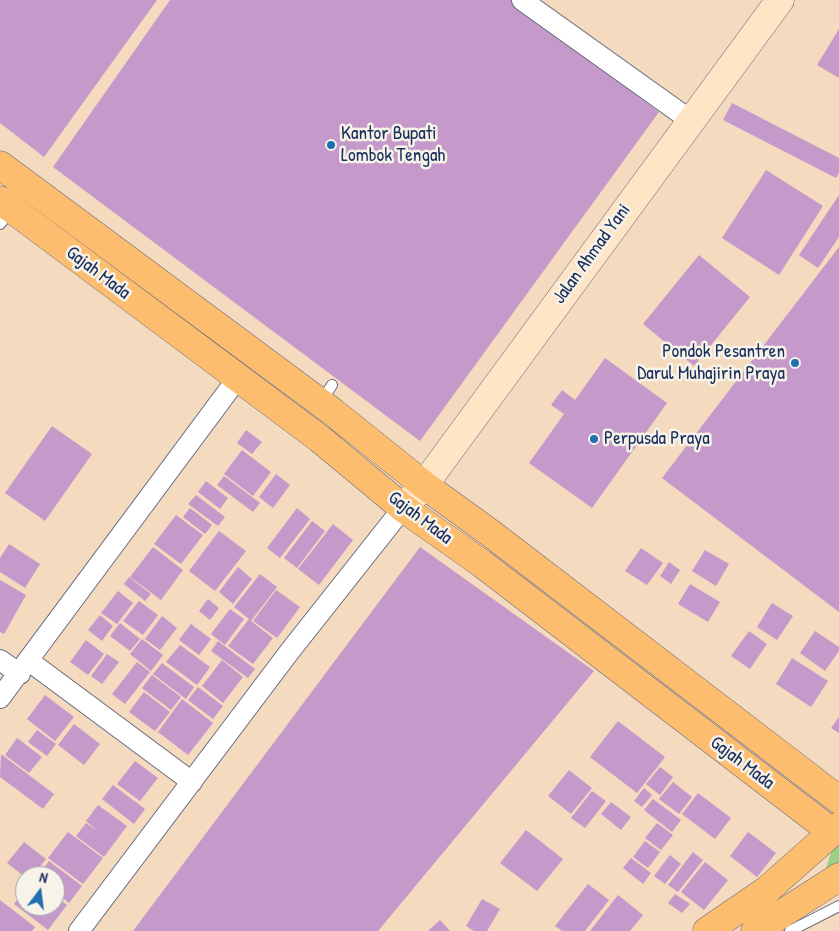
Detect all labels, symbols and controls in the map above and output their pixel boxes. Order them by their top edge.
place label: Kantor Bupati Lombok Tengah [341,123,445,167]
marker: Kantor Bupati Lombok Tengah [325,139,337,151]
street label: Jalan Ahmad Yani [548,200,636,308]
street label: Gajah Mada [61,241,135,305]
place label: Pondok Pesantren Darul Muhajirin Praya [637,341,785,385]
marker: Pondok Pesantren Darul Muhajirin Praya [789,357,801,369]
place label: Perpusda Praya [604,428,710,450]
marker: Perpusda Praya [588,433,600,445]
street label: Gajah Mada [383,486,457,550]
street label: Gajah Mada [705,731,779,795]
north arrow [15,866,65,916]
text: N [38,867,50,887]

